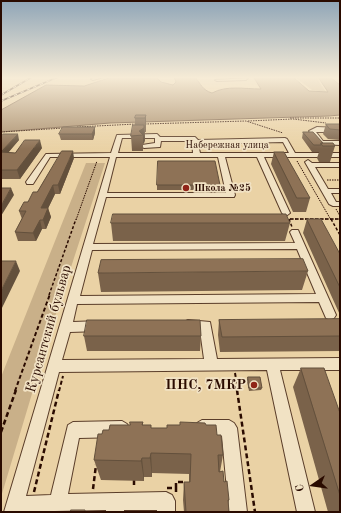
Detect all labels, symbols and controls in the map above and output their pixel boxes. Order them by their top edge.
street label: Набережная улица [185,139,269,151]
place label: Школа №25 [194,182,251,194]
marker: Школа №25 [181,183,191,193]
street label: Курсантский бульвар [23,263,75,395]
place label: ПНС, 7МКР [165,377,246,393]
marker: ПНС, 7МКР [249,380,259,390]
north arrow [293,465,333,505]
text: С [295,483,307,493]

